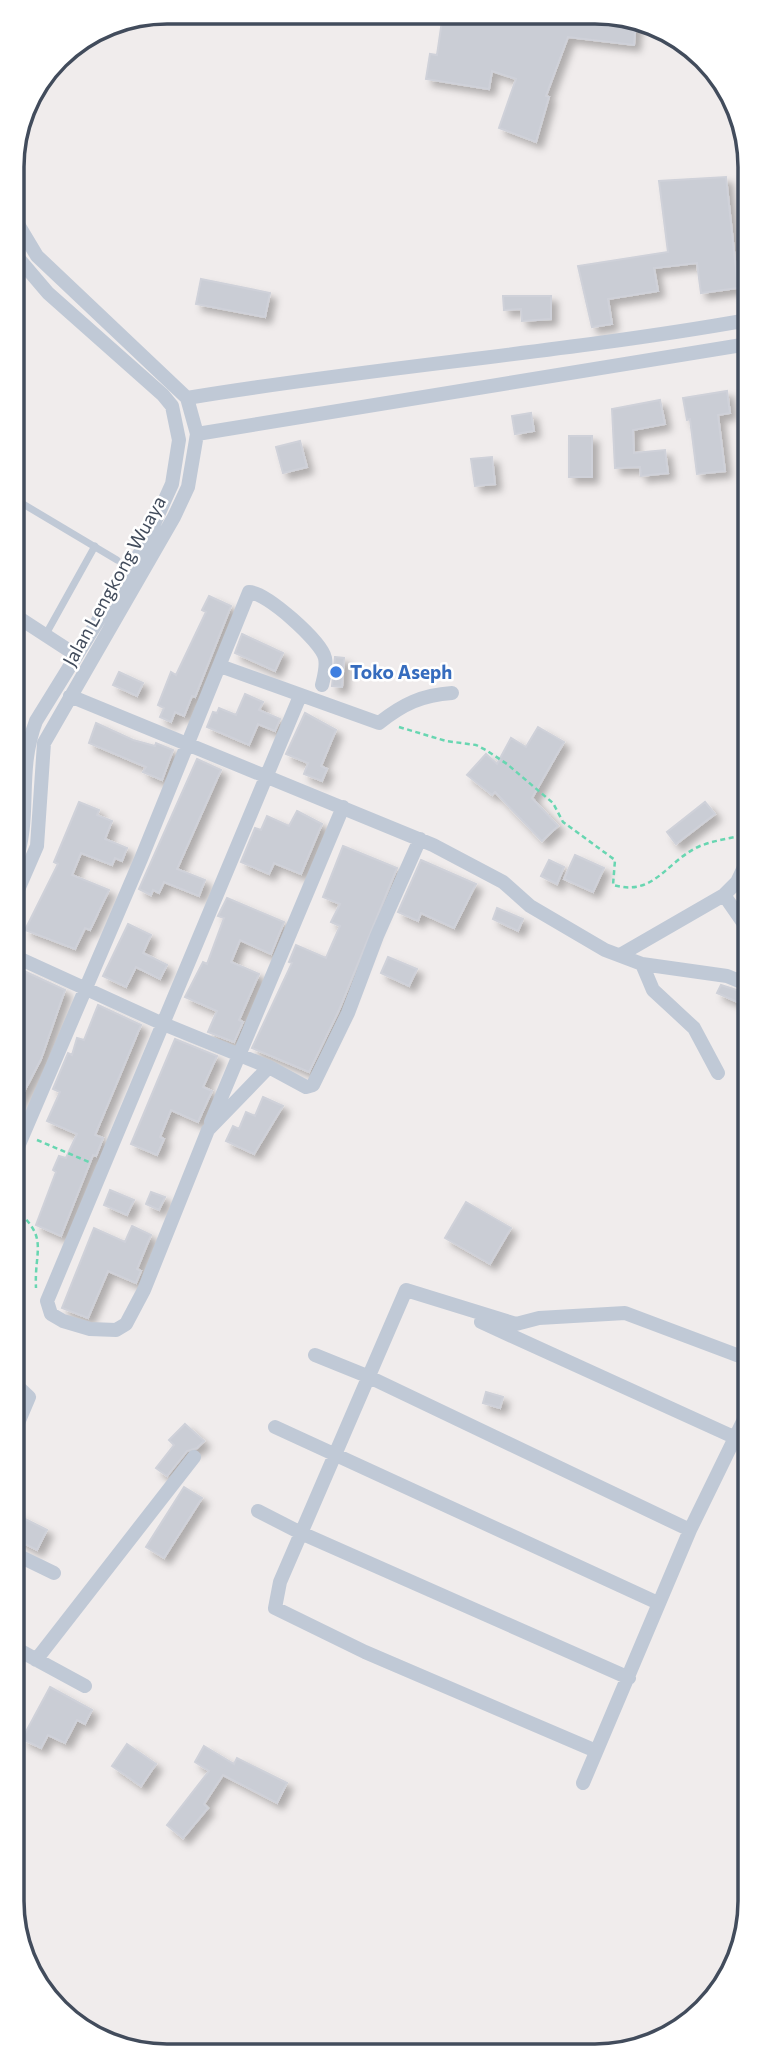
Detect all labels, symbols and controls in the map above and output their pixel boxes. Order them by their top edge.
street label: Jalan Lengkong Wuaya [57,492,170,670]
place label: Toko Aseph [350,660,452,683]
marker: Toko Aseph [328,664,344,680]

